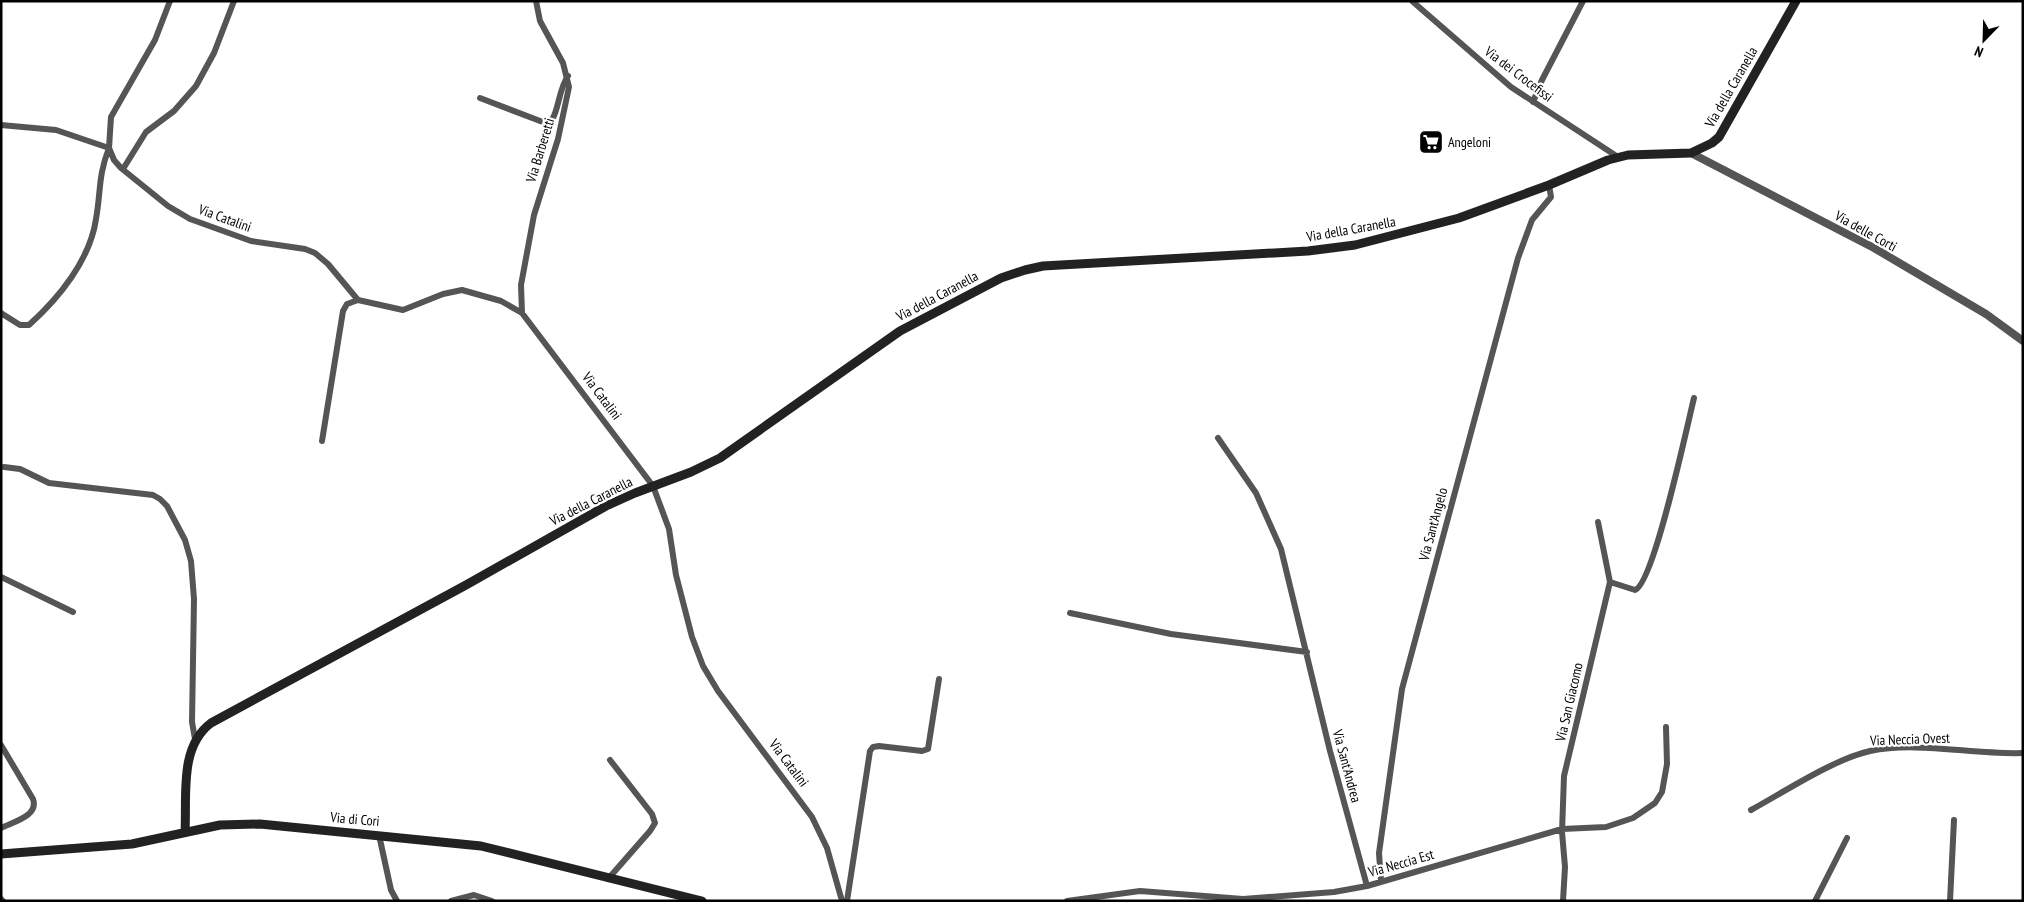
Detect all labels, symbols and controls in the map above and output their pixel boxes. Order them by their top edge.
north arrow [1959,15,2009,65]
street label: Via dei Crocefissi [1480,42,1557,106]
text: N [1972,42,1986,62]
street label: Via della Caranella [1700,43,1761,131]
street label: Via Barberetti [521,116,558,185]
supermarket icon: Angeloni [1418,129,1444,155]
place label: Angeloni [1448,133,1491,151]
street label: Via Catalini [195,200,254,236]
street label: Via delle Corti [1831,206,1900,255]
street label: Via della Caranella [1304,212,1397,246]
street label: Via della Caranella [892,267,981,326]
street label: Via Catalini [578,368,626,423]
street label: Via della Caranella [546,472,635,530]
street label: Via Sant'Angelo [1414,486,1451,563]
street label: Via San Giacomo [1551,661,1587,744]
street label: Via Sant'Andrea [1328,727,1365,804]
street label: Via Neccia Ovest [1869,729,1950,749]
street label: Via Catalini [765,735,813,790]
street label: Via di Cori [329,808,380,830]
street label: Via Neccia Est [1365,845,1436,881]

